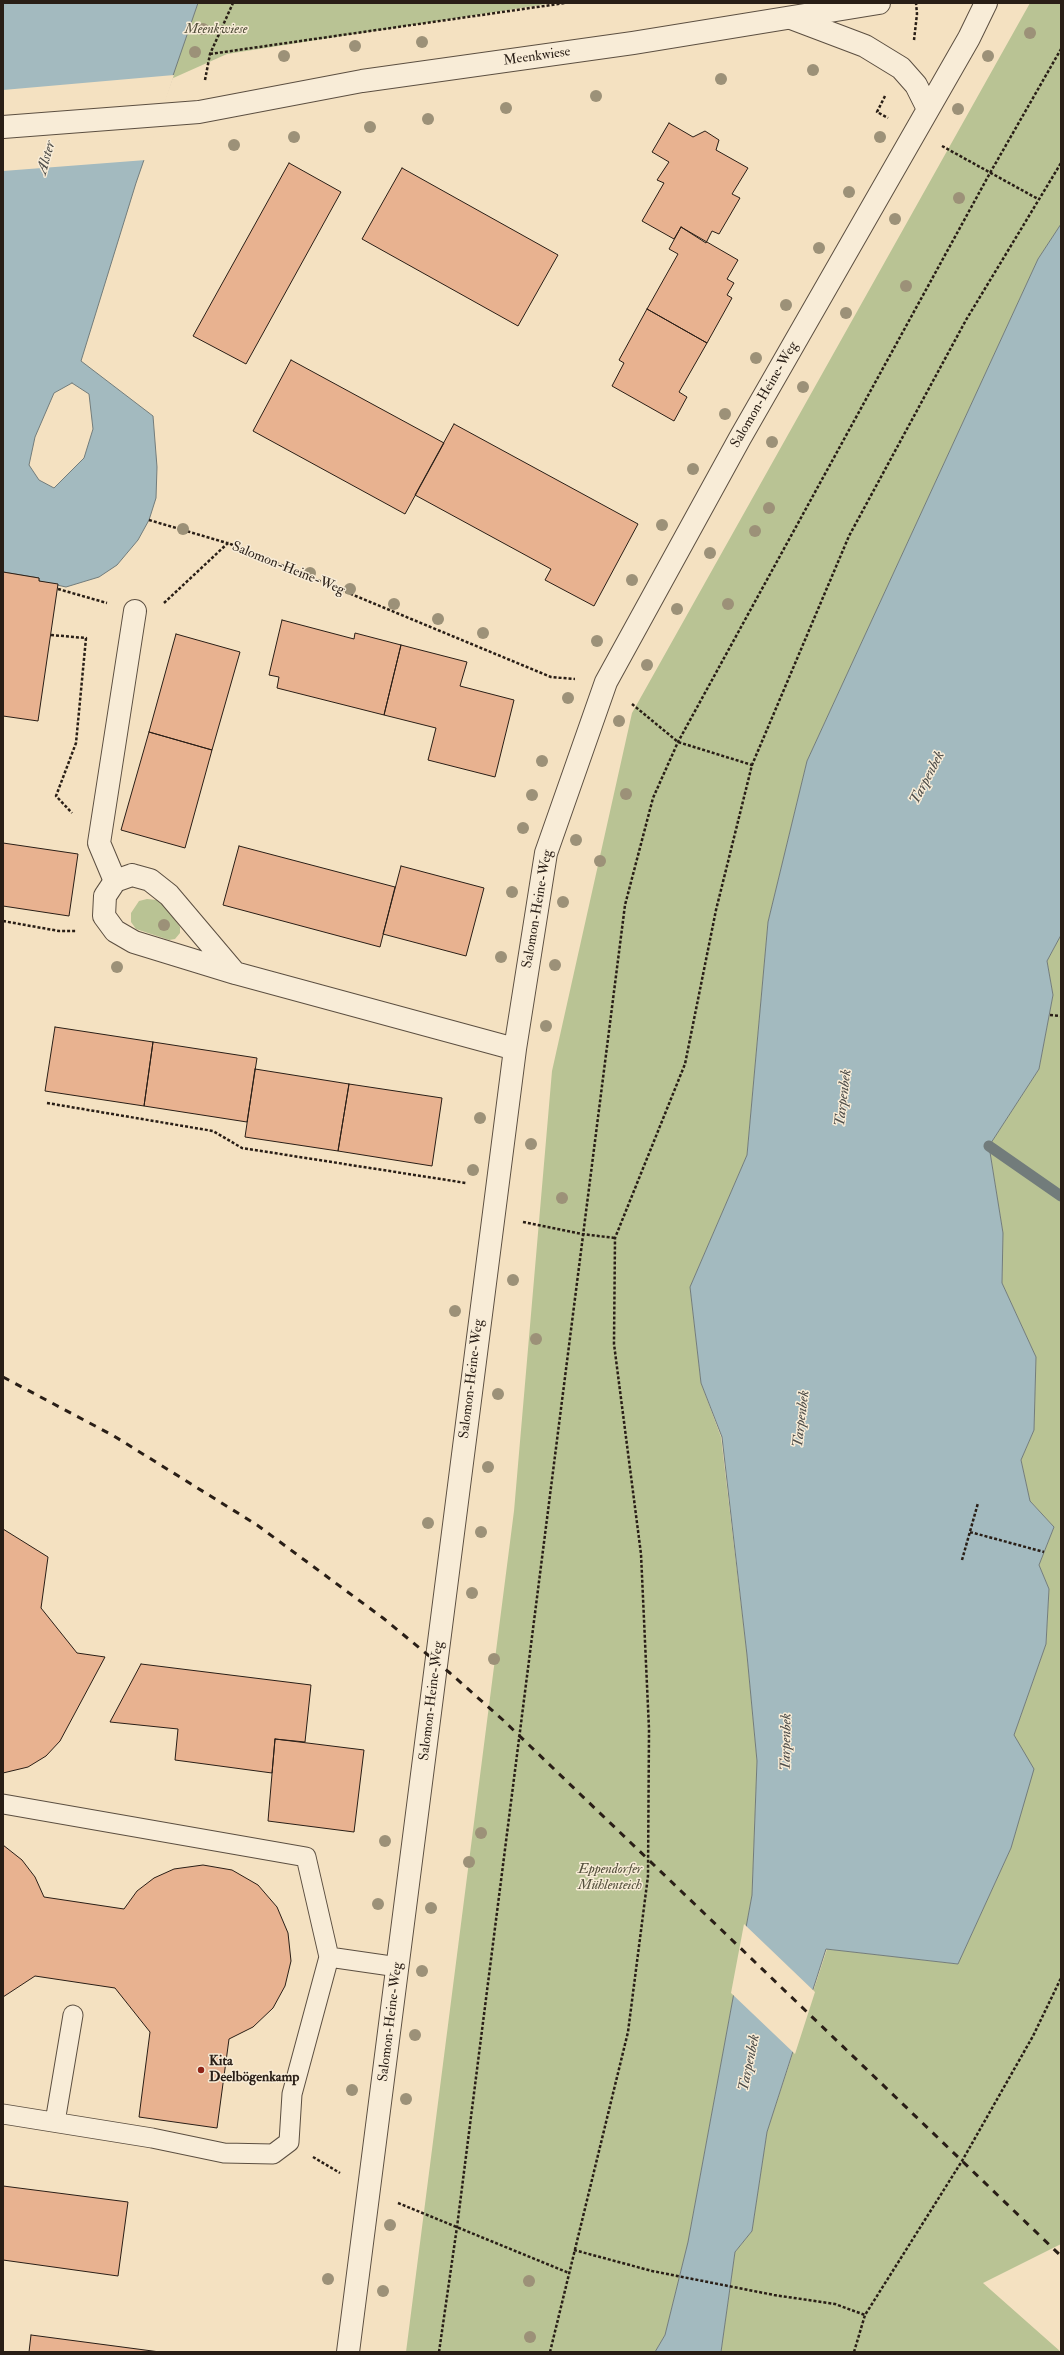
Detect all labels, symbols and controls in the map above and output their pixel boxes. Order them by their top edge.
park label: Meenkwiese [185,22,247,38]
street label: Meenkwiese [502,44,572,70]
water label: Alster [34,139,60,177]
street label: Salomon-Heine-Weg [728,339,802,451]
street label: Salomon-Heine-Weg [229,539,347,599]
water label: Tarpenbek [907,748,949,808]
street label: Salomon-Heine-Weg [519,848,557,970]
water label: Tarpenbek [832,1068,856,1128]
street label: Salomon-Heine-Weg [456,1318,488,1440]
water label: Tarpenbek [790,1389,814,1449]
street label: Salomon-Heine-Weg [416,1640,448,1762]
water label: Tarpenbek [777,1713,797,1771]
park label: Eppendorfer Mühlenteich [578,1862,642,1894]
street label: Salomon-Heine-Weg [375,1961,407,2083]
water label: Tarpenbek [735,2033,765,2093]
place label: Kita Deelbögenkamp [209,2054,299,2086]
marker: Kita Deelbögenkamp [196,2065,206,2075]

